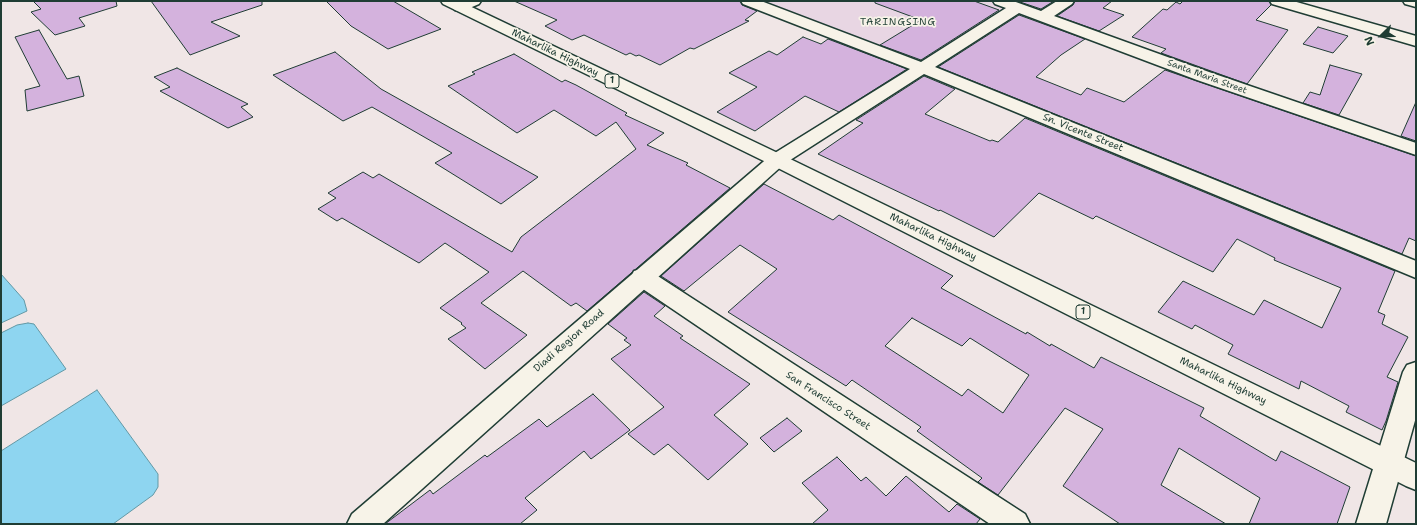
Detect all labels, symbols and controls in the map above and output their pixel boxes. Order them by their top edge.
district label: TARINGSING [860,16,936,28]
north arrow [1361,16,1401,56]
street label: Maharlika Highway [509,27,601,79]
text: N [1361,34,1378,48]
street label: Santa Maria Street [1166,58,1248,96]
road number: 1 [605,74,619,88]
street label: Sn. Vicente Street [1041,111,1125,155]
street label: Maharlika Highway [887,211,979,263]
road number: 1 [1076,305,1090,319]
street label: Diadi Region Road [531,307,607,375]
street label: Maharlika Highway [1177,355,1269,407]
street label: San Francisco Street [783,369,873,433]

